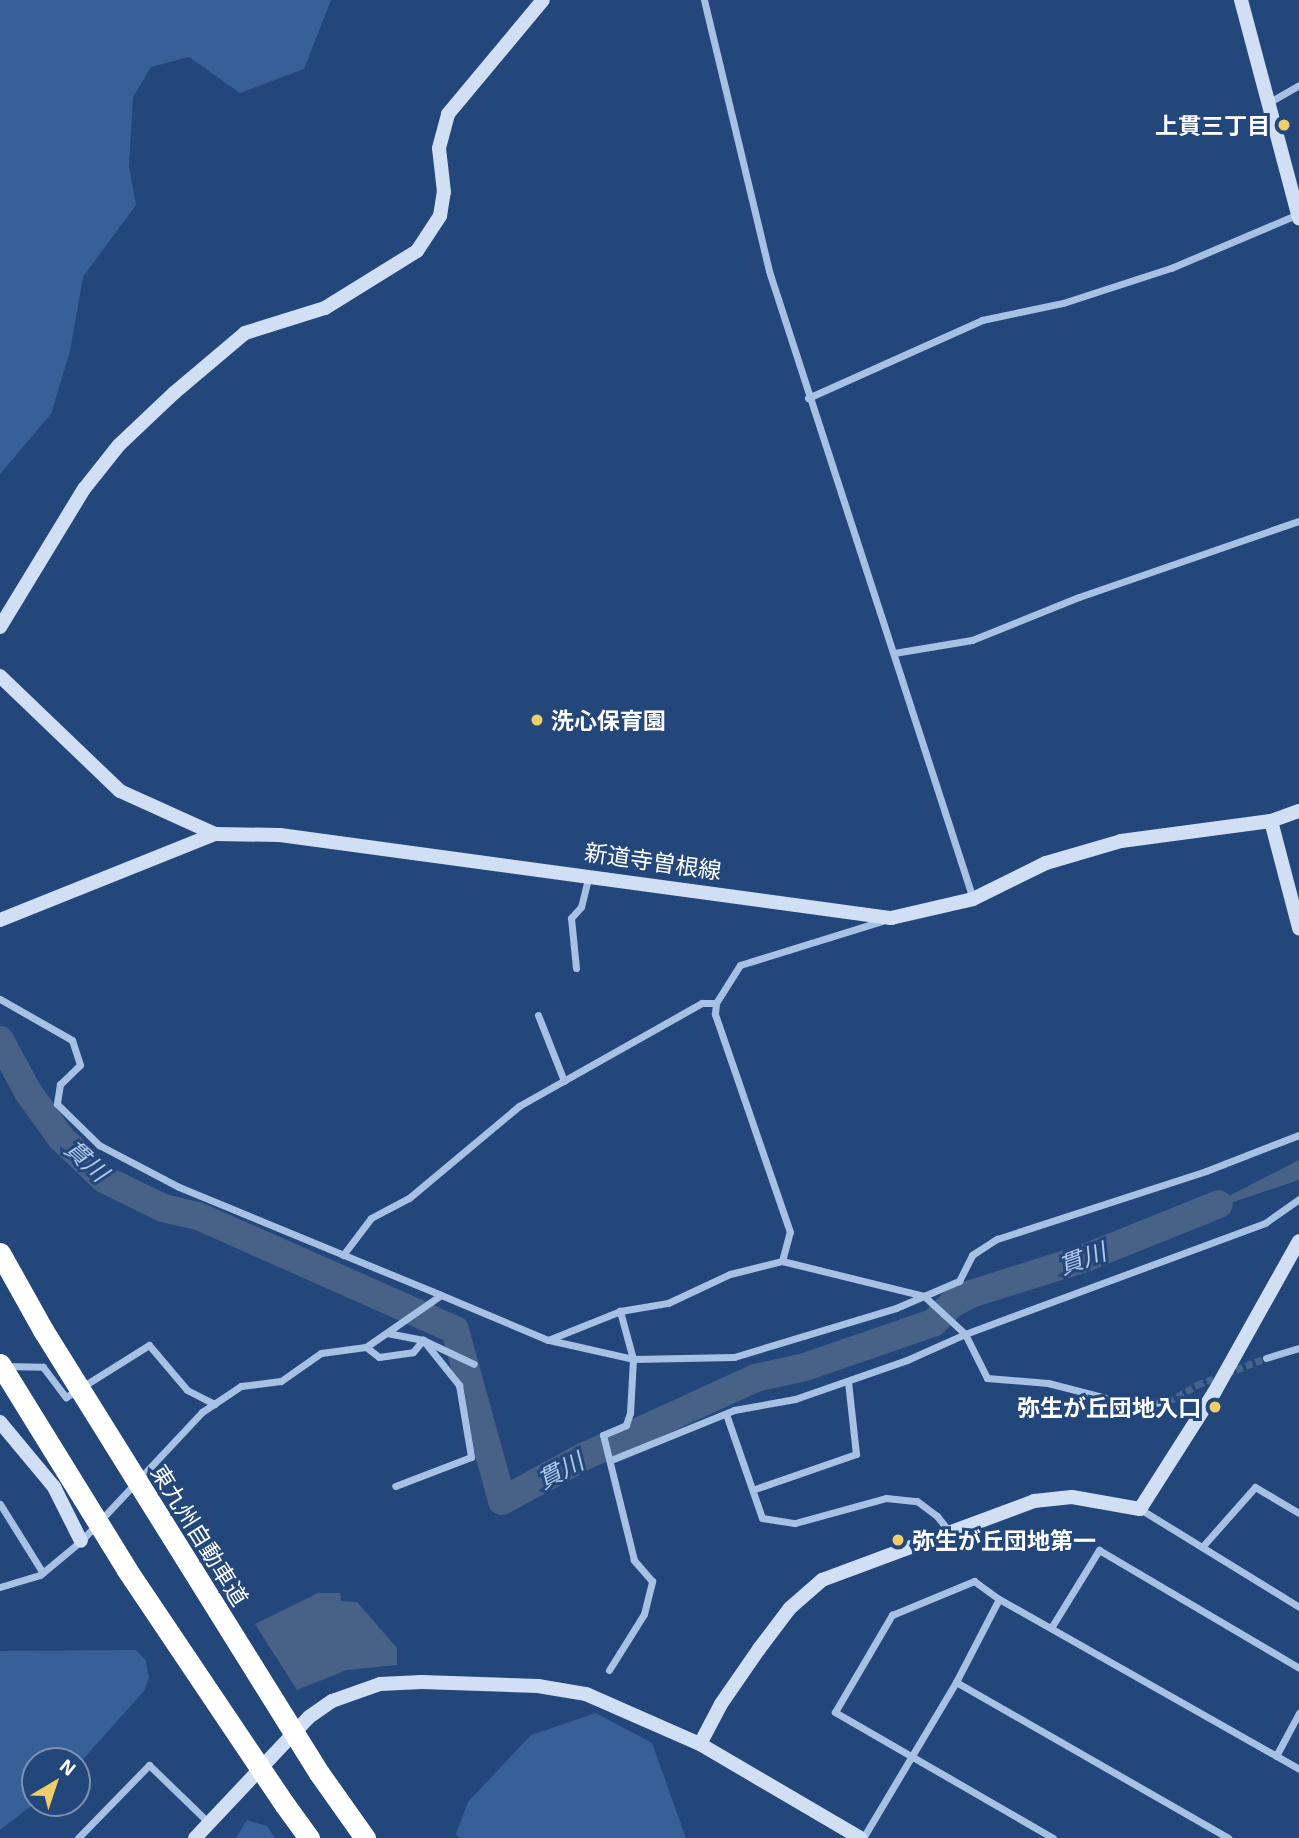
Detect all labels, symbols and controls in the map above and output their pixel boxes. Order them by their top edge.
place label: 上貫三丁目 [1155,111,1270,139]
marker: 上貫三丁目 [1276,117,1292,133]
place label: 洗心保育園 [551,706,666,734]
marker: 洗心保育園 [529,712,545,728]
street label: 新道寺曽根線 [583,838,723,884]
water label: 貫川 [60,1133,114,1187]
water label: 貫川 [1055,1236,1109,1280]
place label: 弥生が丘団地入口 [1017,1393,1201,1421]
marker: 弥生が丘団地入口 [1207,1399,1223,1415]
water label: 貫川 [532,1446,588,1494]
street label: 東九州自動車道 [146,1459,254,1611]
place label: 弥生が丘団地第一 [912,1526,1096,1554]
marker: 弥生が丘団地第一 [890,1532,906,1548]
north arrow [21,1747,91,1817]
text: N [56,1754,81,1780]

